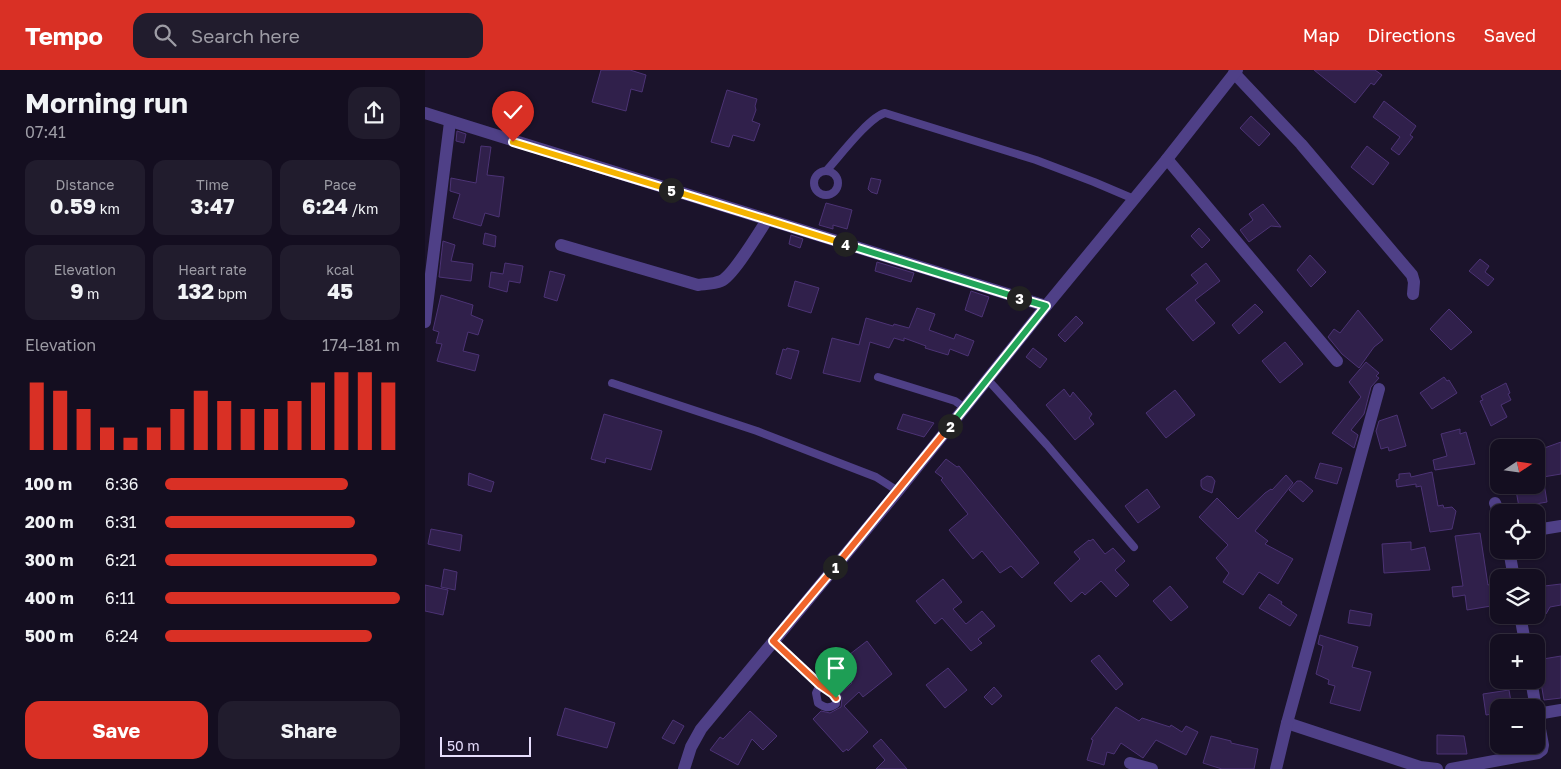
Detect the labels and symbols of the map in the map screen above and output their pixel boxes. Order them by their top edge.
pin [492,91,534,142]
pin: 5 [659,178,683,202]
pin: 4 [833,232,857,256]
pin: 3 [1007,286,1031,310]
pin: 2 [937,414,963,438]
north arrow [1490,439,1545,494]
pin: 1 [823,554,847,580]
pin [815,647,857,698]
scale bar [440,734,531,757]

